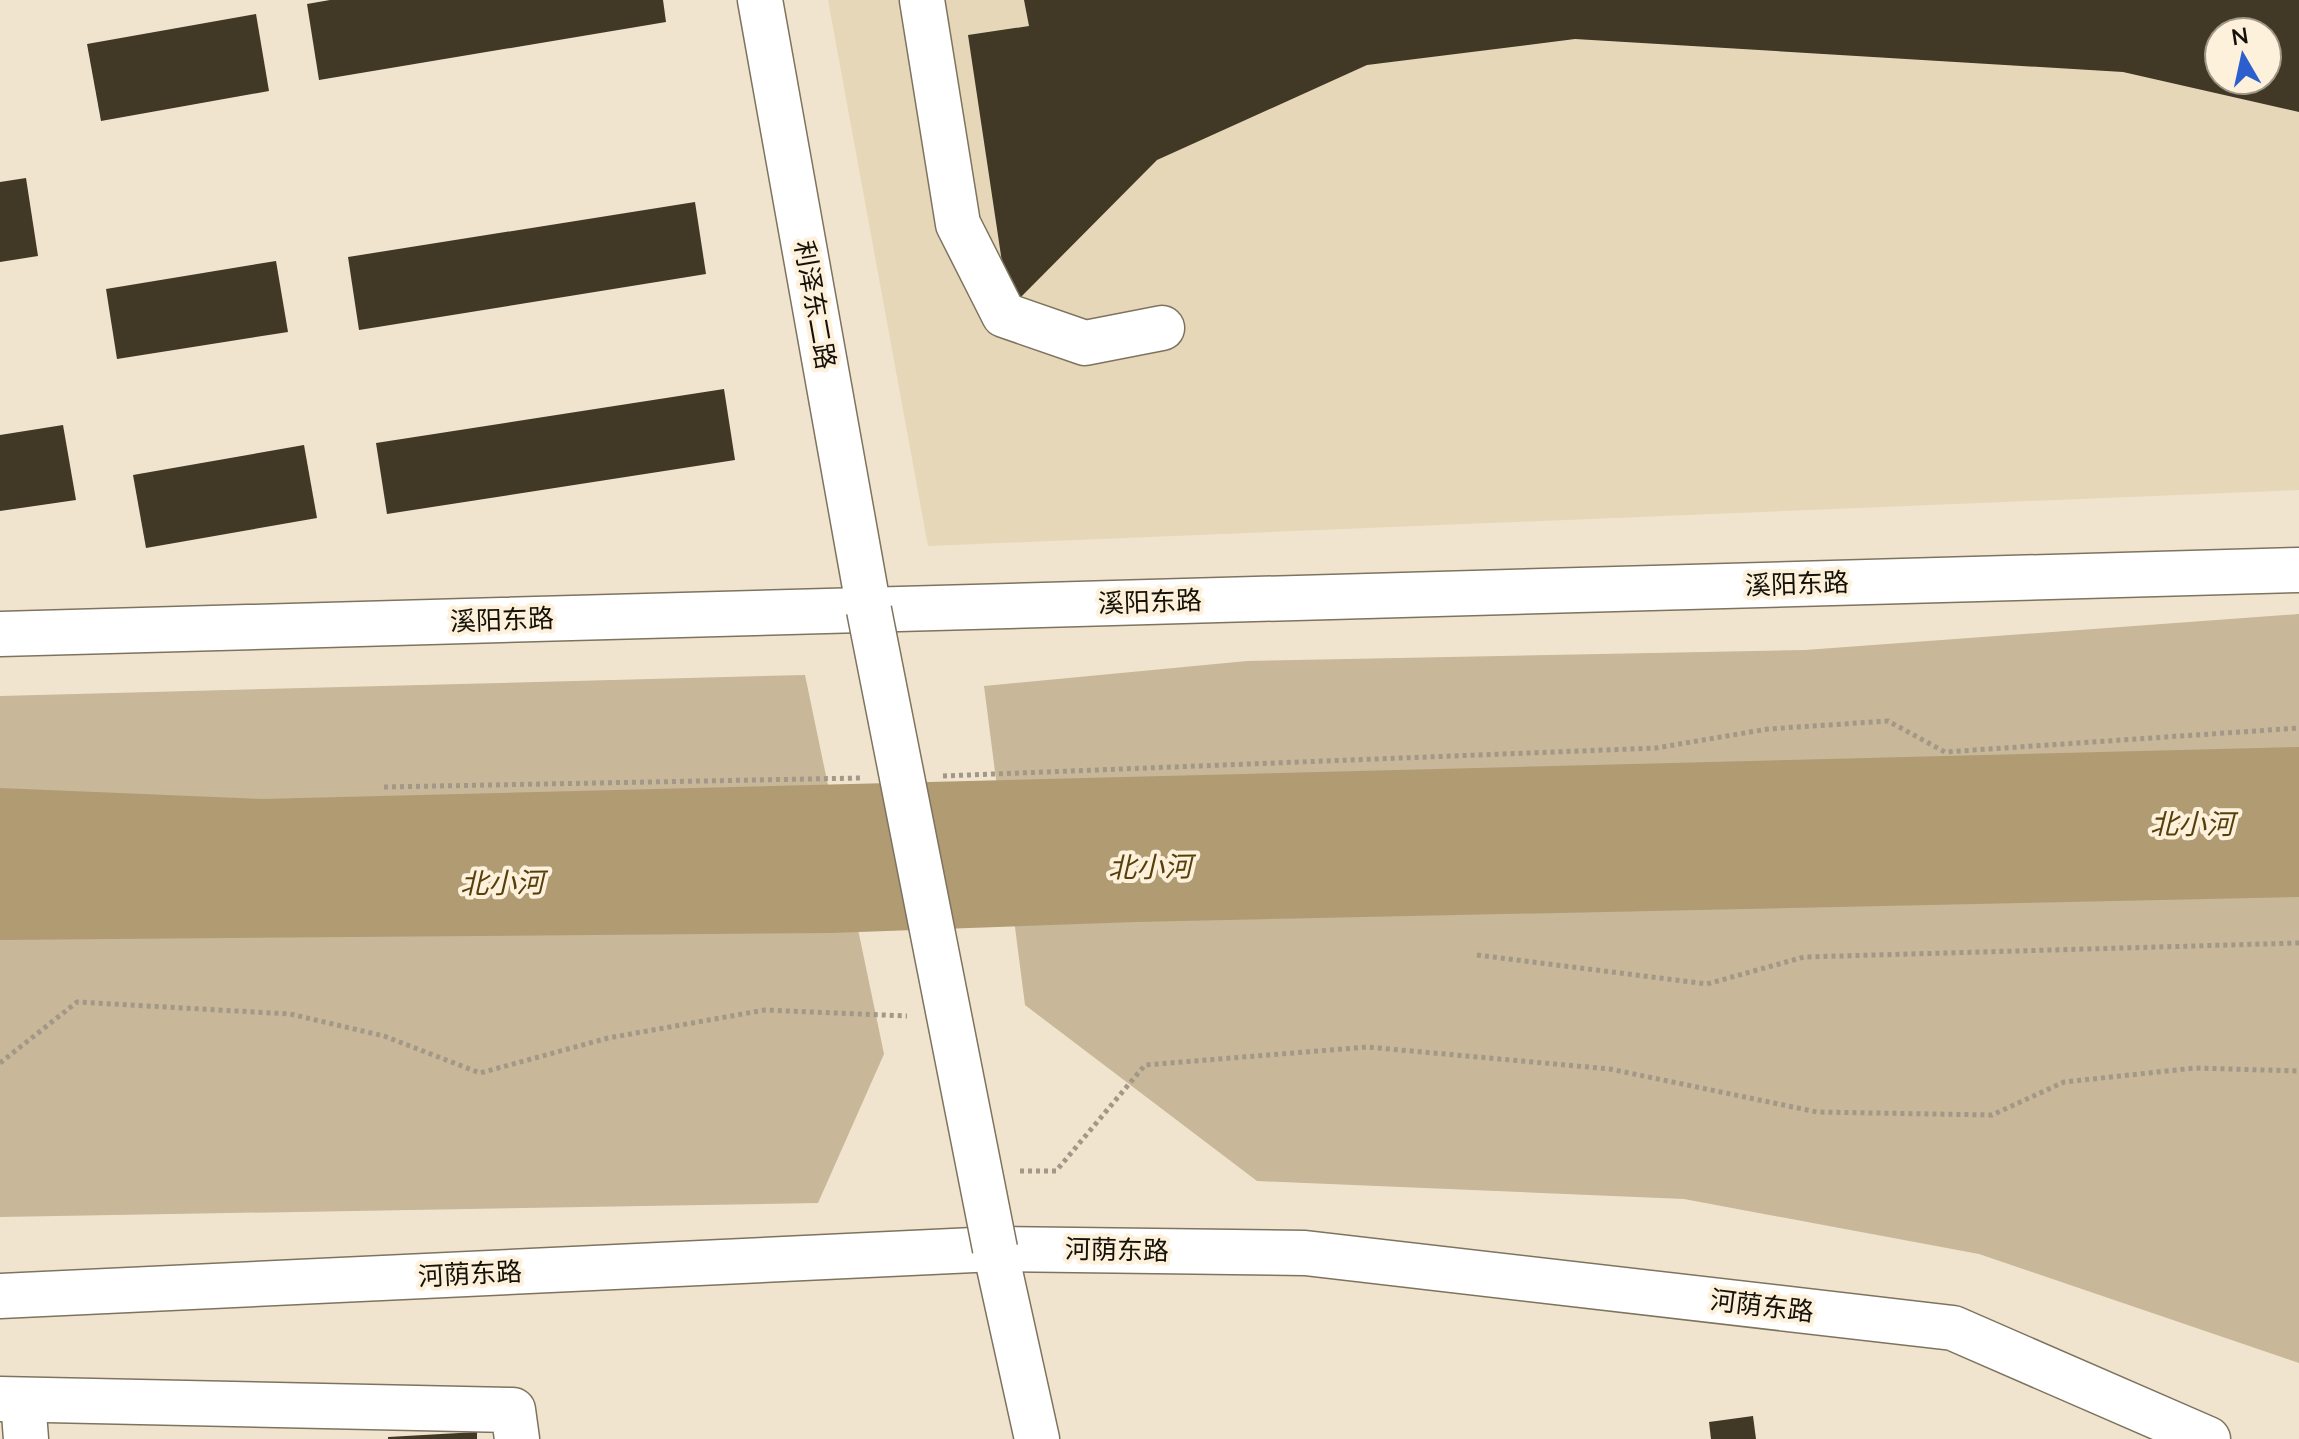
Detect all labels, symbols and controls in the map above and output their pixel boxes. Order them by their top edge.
north arrow [2203,16,2283,96]
text: N [2229,21,2250,50]
street label: 利泽东二路 [789,238,843,372]
street label: 溪阳东路 [1744,565,1849,601]
street label: 溪阳东路 [1097,583,1202,619]
street label: 溪阳东路 [449,601,554,637]
water label: 北小河 [2150,806,2239,840]
water label: 北小河 [1108,848,1197,884]
water label: 北小河 [460,864,549,900]
street label: 河荫东路 [1065,1232,1169,1266]
street label: 河荫东路 [417,1254,523,1292]
street label: 河荫东路 [1709,1283,1816,1327]

